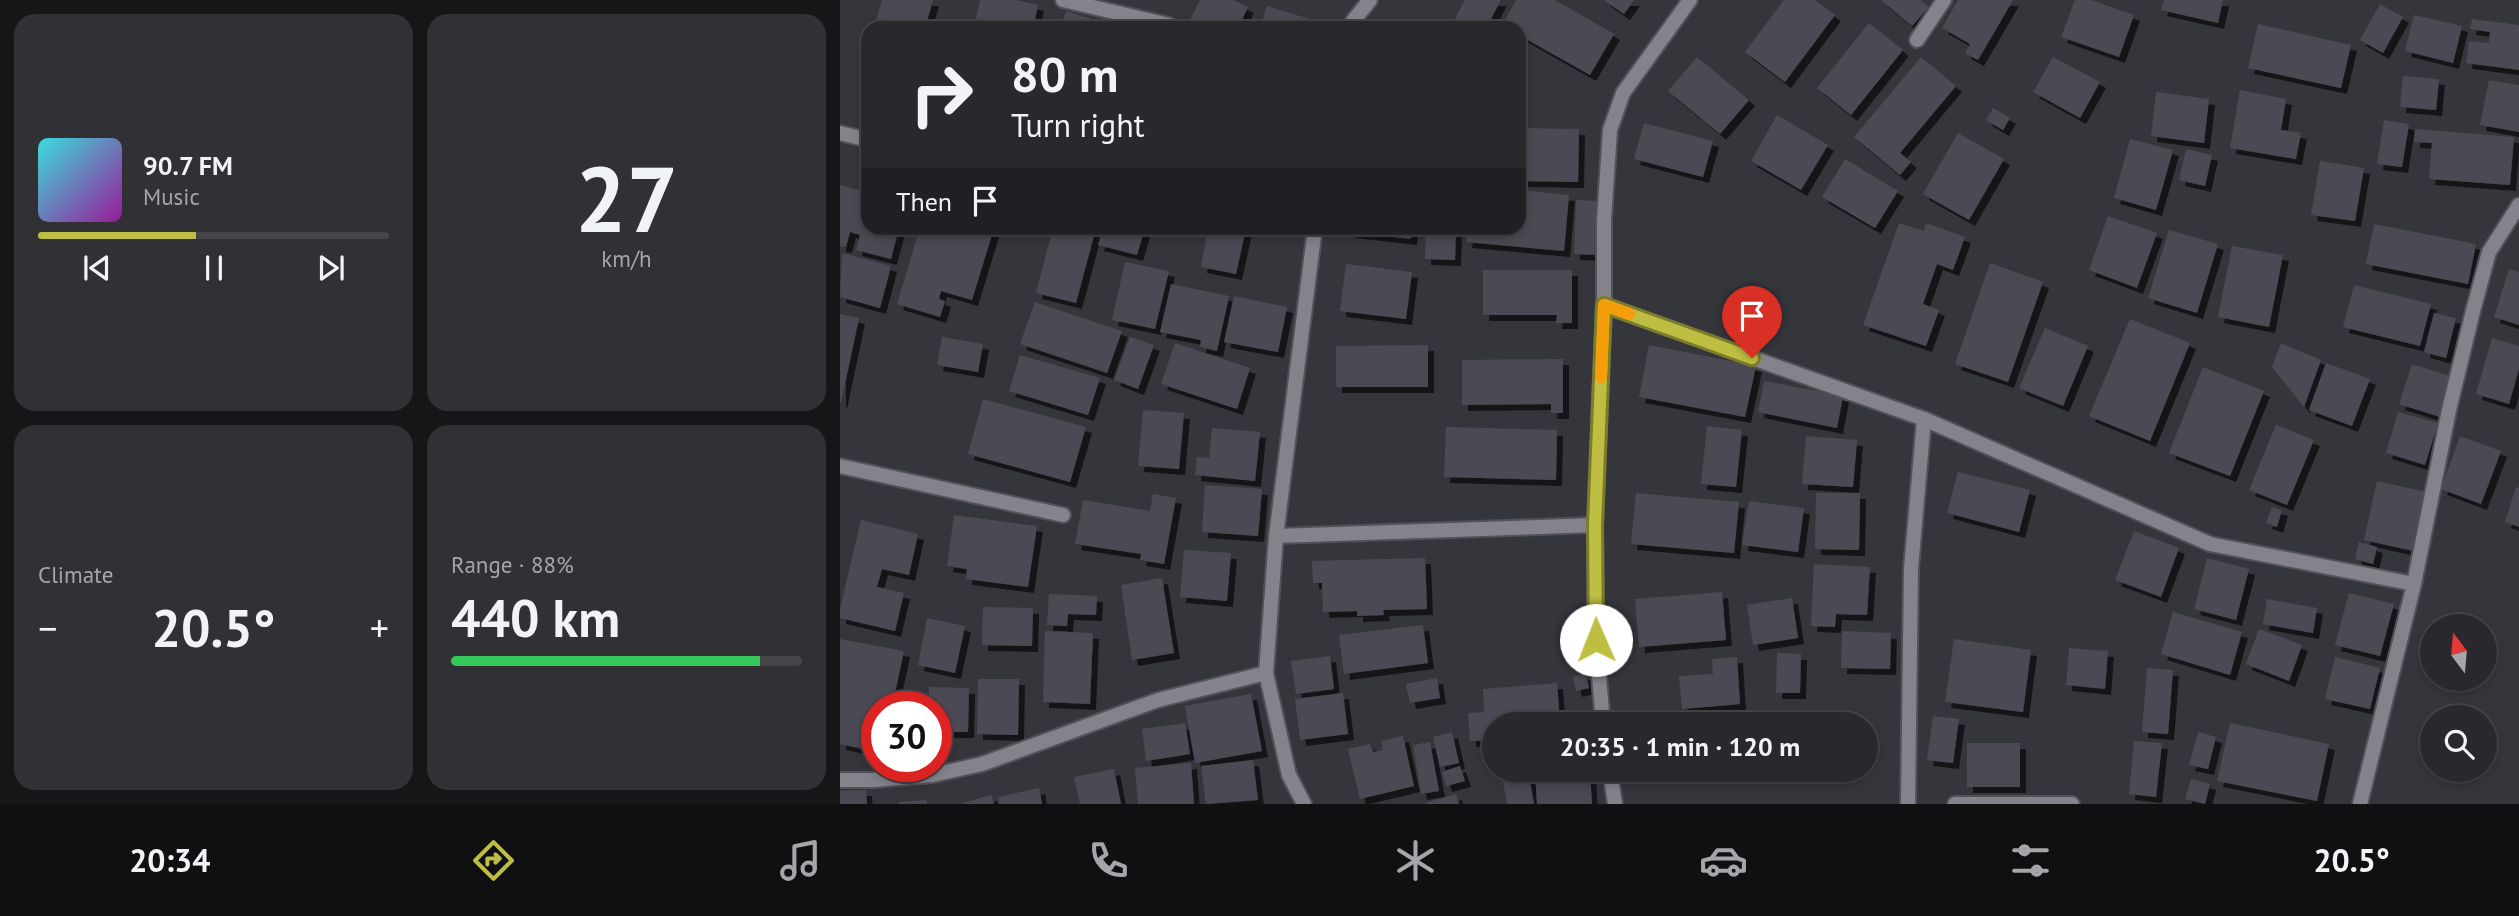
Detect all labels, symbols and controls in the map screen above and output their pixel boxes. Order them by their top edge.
text: 80 m [1011,42,1118,106]
icon: right [896,49,987,140]
text: Turn right [1011,104,1145,146]
text: 27 [575,139,678,257]
text: 90.7 FM [143,149,233,182]
text: Music [143,182,200,211]
icon: arrive [966,182,1004,220]
text: Then [896,185,952,218]
text: km/h [601,244,652,273]
icon: previous [78,249,116,287]
icon: pause [195,249,233,287]
icon: next [312,249,350,287]
pin [1722,286,1782,358]
icon: arrive [1733,297,1771,335]
text: Range · 88% [451,550,574,579]
text: Climate [38,560,113,589]
text: 440 km [451,584,620,651]
text: 20.5° [152,594,275,661]
text: − [38,603,57,652]
text: + [370,603,389,652]
position arrow [1559,603,1633,677]
north arrow [2420,614,2497,691]
map controls [2420,614,2497,782]
speed limit sign: 30 [861,691,952,782]
button: search [2420,705,2497,782]
text: 20:35 · 1 min · 120 m [1560,730,1800,763]
icon: directions [469,836,518,885]
icon: music [776,836,825,885]
icon: phone [1084,836,1133,885]
icon: climate [1391,836,1440,885]
icon: car [1699,836,1748,885]
icon: filters [2006,836,2055,885]
text: 20:34 [129,839,210,881]
text: 20.5° [2313,839,2390,881]

